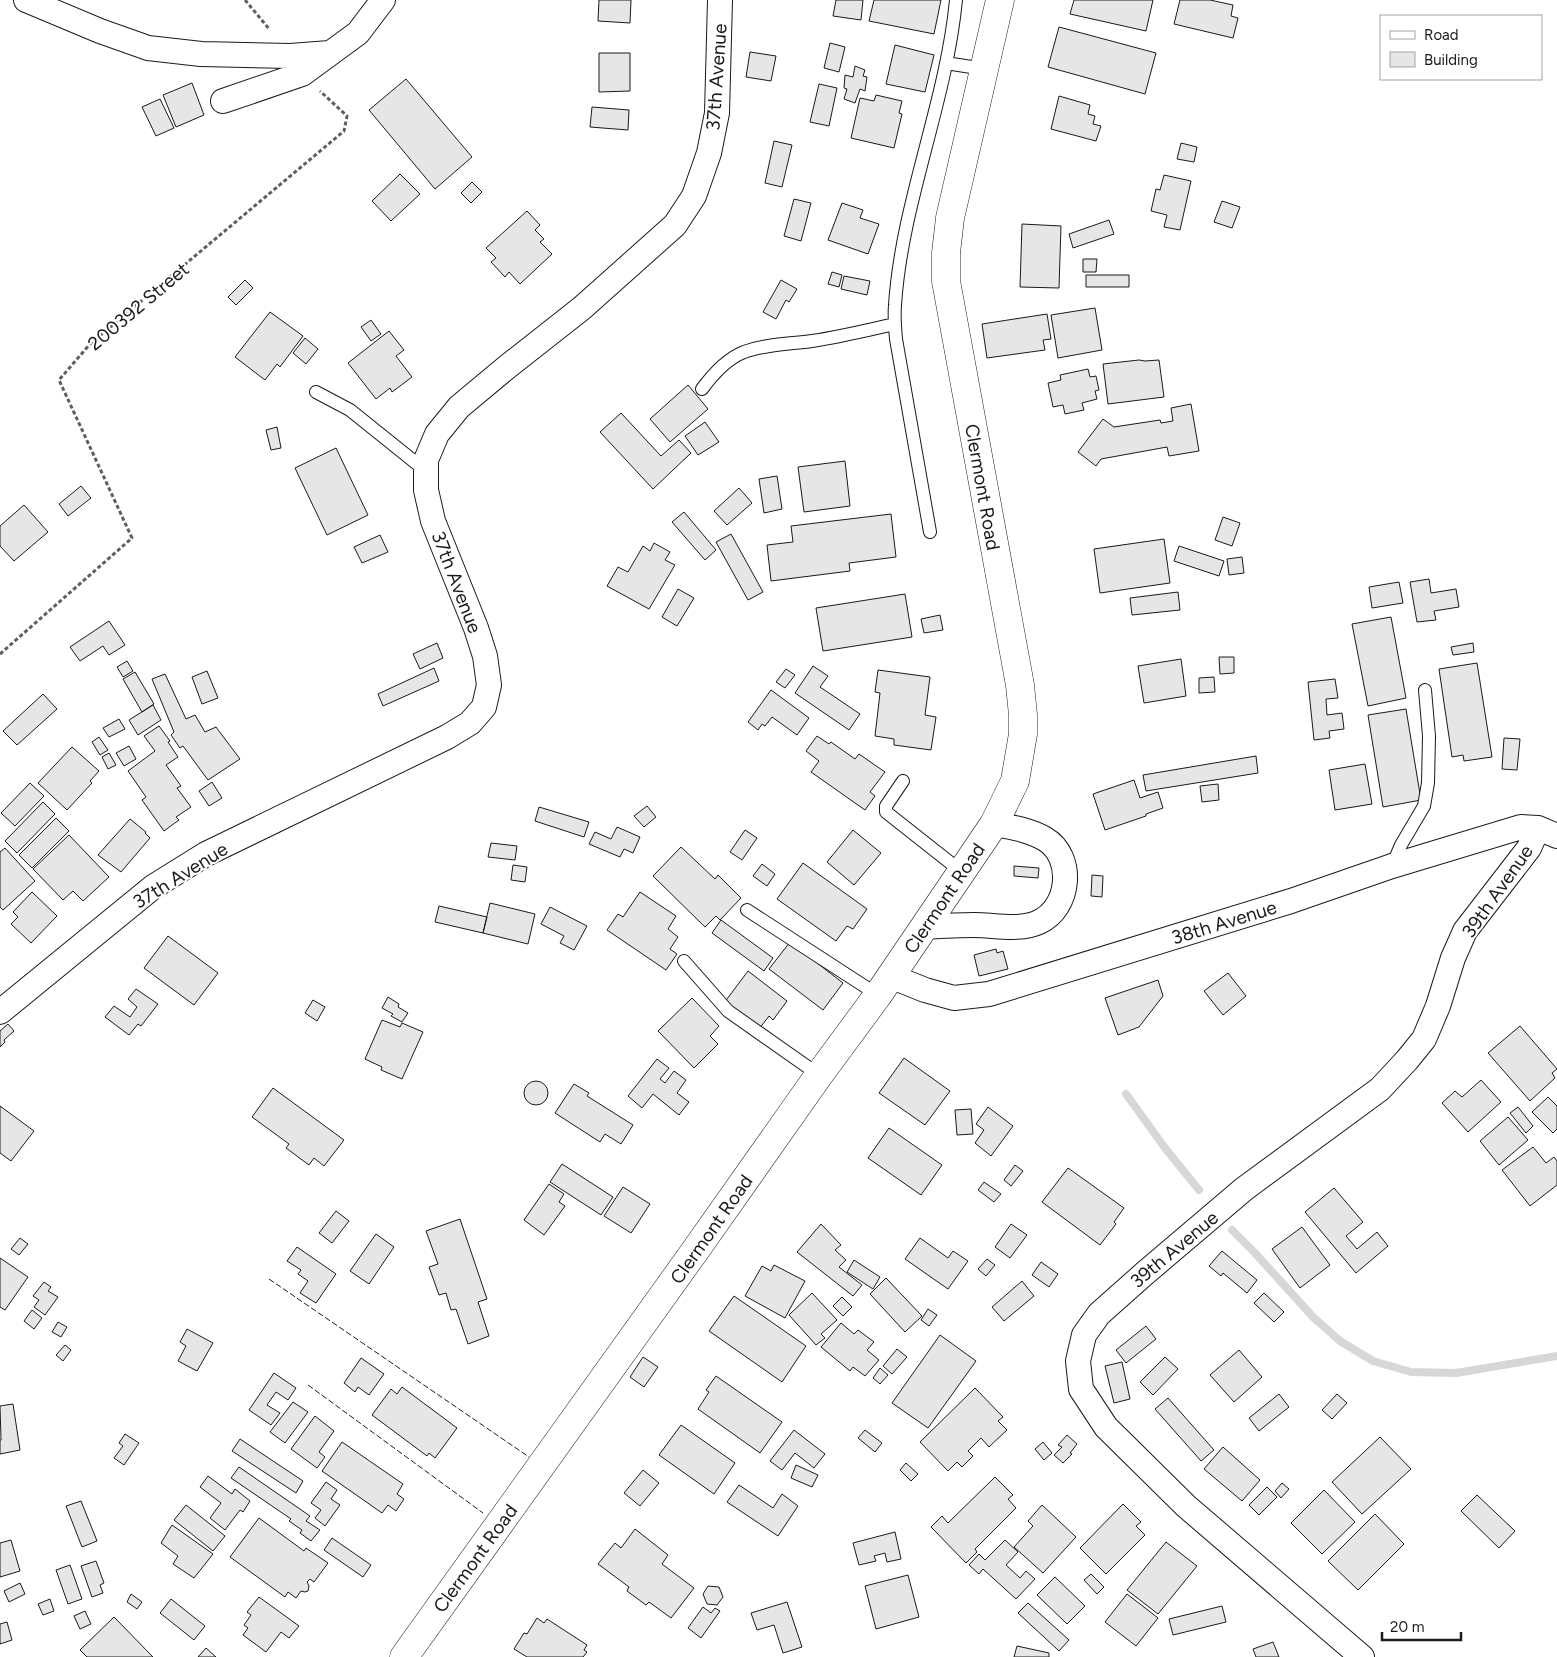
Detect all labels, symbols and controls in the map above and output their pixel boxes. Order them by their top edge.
legend [1380,15,1542,80]
street label: 37th Avenue [701,23,732,131]
text: Road [1424,26,1459,44]
text: Building [1424,51,1478,69]
street label: 200392 Street [83,258,193,355]
street label: Clermont Road [960,422,1005,552]
street label: 37th Avenue [427,528,486,636]
street label: 37th Avenue [129,837,232,914]
street label: Clermont Road [899,839,990,958]
street label: 39th Avenue [1457,841,1538,942]
street label: 38th Avenue [1169,896,1280,949]
street label: Clermont Road [665,1170,758,1288]
street label: 39th Avenue [1126,1206,1223,1293]
street label: Clermont Road [428,1500,522,1617]
scale bar [1382,1610,1461,1642]
text: 20 m [1390,1618,1424,1636]

